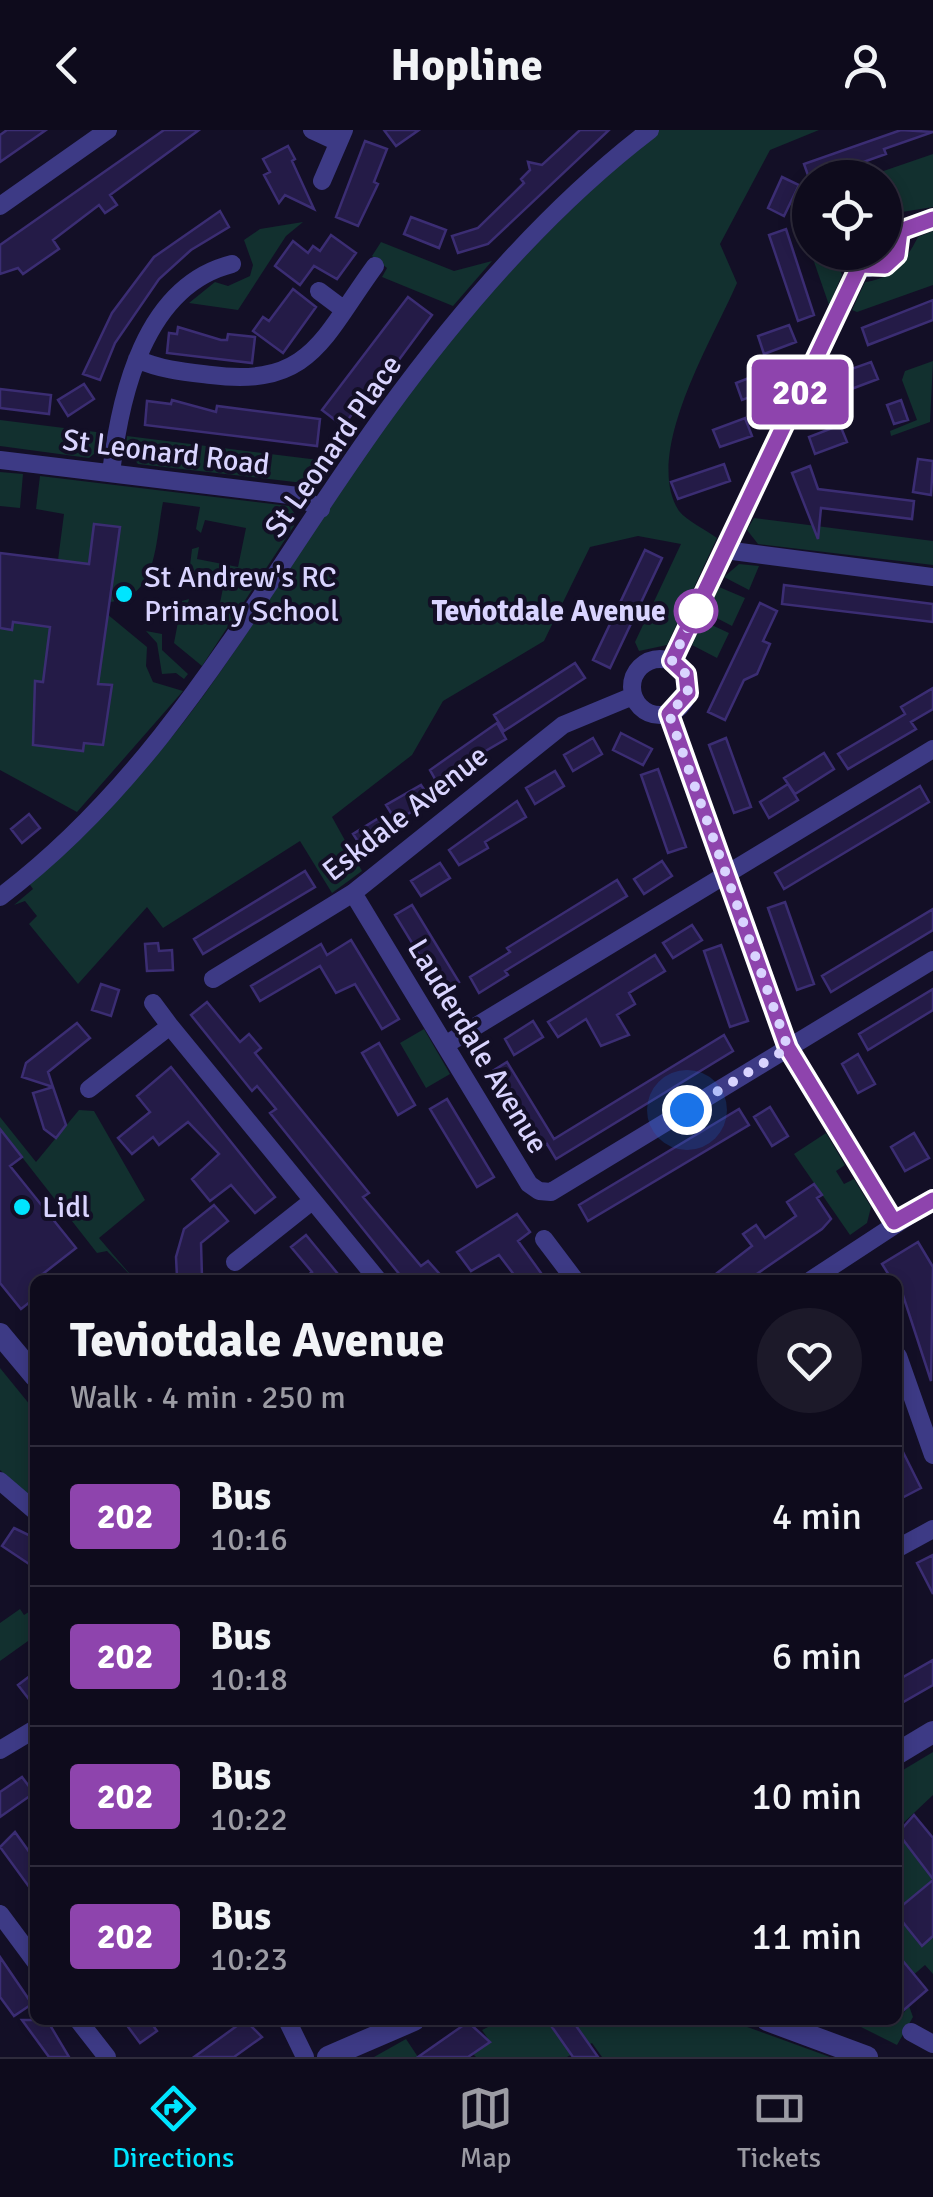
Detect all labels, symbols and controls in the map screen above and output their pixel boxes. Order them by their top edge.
icon: back [40,38,95,93]
text: Hopline [390,38,543,93]
icon: person [838,38,893,93]
map controls [792,160,902,270]
button: locate [792,160,902,270]
street label: St Leonard Place [257,348,410,545]
line badge: 202 [742,360,858,424]
text: 202 [772,371,828,414]
street label: St Leonard Road [60,421,272,484]
place label: St Andrew's RC Primary School [144,559,339,630]
marker: St Andrew's RC Primary School [113,583,135,605]
marker: Teviotdale Avenue [675,590,717,632]
place label: Teviotdale Avenue [432,593,666,630]
street label: Eskdale Avenue [315,737,495,889]
street label: Lauderdale Avenue [399,932,556,1160]
your location [662,1085,712,1135]
place label: Lidl [42,1189,90,1226]
marker: Lidl [11,1196,33,1218]
button: heart [757,1308,862,1413]
text: Teviotdale Avenue [70,1311,445,1370]
text: Walk · 4 min · 250 m [70,1378,346,1417]
text: Bus [210,1473,271,1520]
text: 4 min [772,1493,862,1540]
text: 202 [97,1495,153,1538]
text: 10:16 [210,1520,288,1559]
text: Bus [210,1613,271,1660]
text: 6 min [772,1633,862,1680]
text: 202 [97,1635,153,1678]
text: 10:18 [210,1660,288,1699]
text: Bus [210,1753,271,1800]
text: 10 min [751,1773,862,1820]
text: 202 [97,1775,153,1818]
text: 10:22 [210,1800,288,1839]
text: Bus [210,1893,271,1940]
text: 11 min [751,1913,862,1960]
text: 202 [97,1915,153,1958]
text: 10:23 [210,1940,288,1979]
tab: Directions [112,2081,234,2175]
tab: Map [458,2081,513,2175]
tab: Tickets [737,2081,821,2175]

